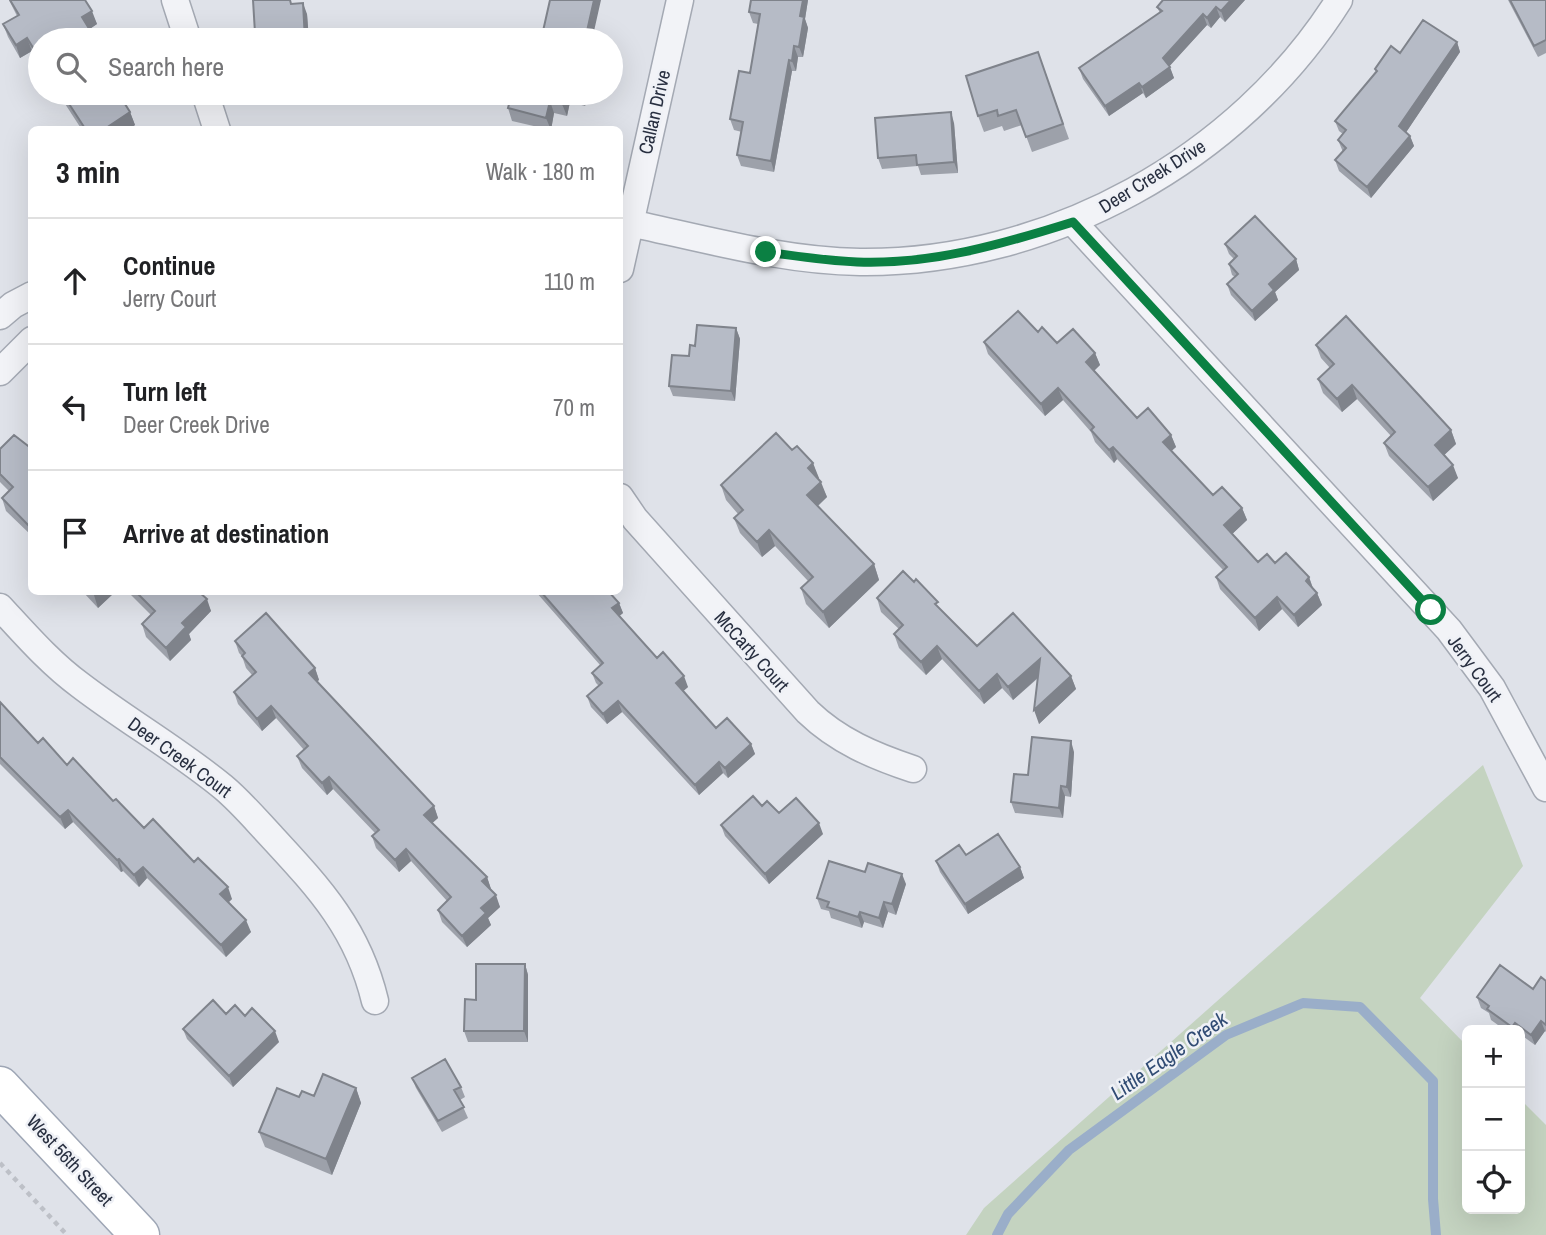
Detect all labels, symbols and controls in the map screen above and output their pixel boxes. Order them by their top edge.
search box [28,28,623,105]
icon: search [52,48,90,86]
text: Search here [108,49,224,84]
street label: Callan Drive [632,67,676,157]
street label: Deer Creek Drive [1094,133,1210,219]
text: 3 min [56,152,120,192]
text: Walk · 180 m [486,156,595,187]
route end [750,236,781,267]
text: Continue [123,248,215,283]
icon: ahead [56,262,94,300]
text: 110 m [544,266,595,297]
text: Jerry Court [123,283,216,314]
text: Turn left [123,374,207,409]
icon: left [56,388,94,426]
text: 70 m [553,392,595,423]
text: Deer Creek Drive [123,409,270,440]
icon: arrive [56,514,94,552]
text: Arrive at destination [123,516,329,551]
route start [1415,594,1446,625]
street label: McCarty Court [709,605,796,698]
street label: Jerry Court [1442,629,1509,707]
street label: Deer Creek Court [123,711,238,804]
water label: Little Eagle Creek [1104,1004,1234,1107]
map controls [1462,1025,1525,1214]
button: + [1462,1025,1525,1088]
button: − [1462,1088,1525,1151]
street label: West 56th Street [21,1109,119,1212]
button: locate [1462,1151,1525,1214]

